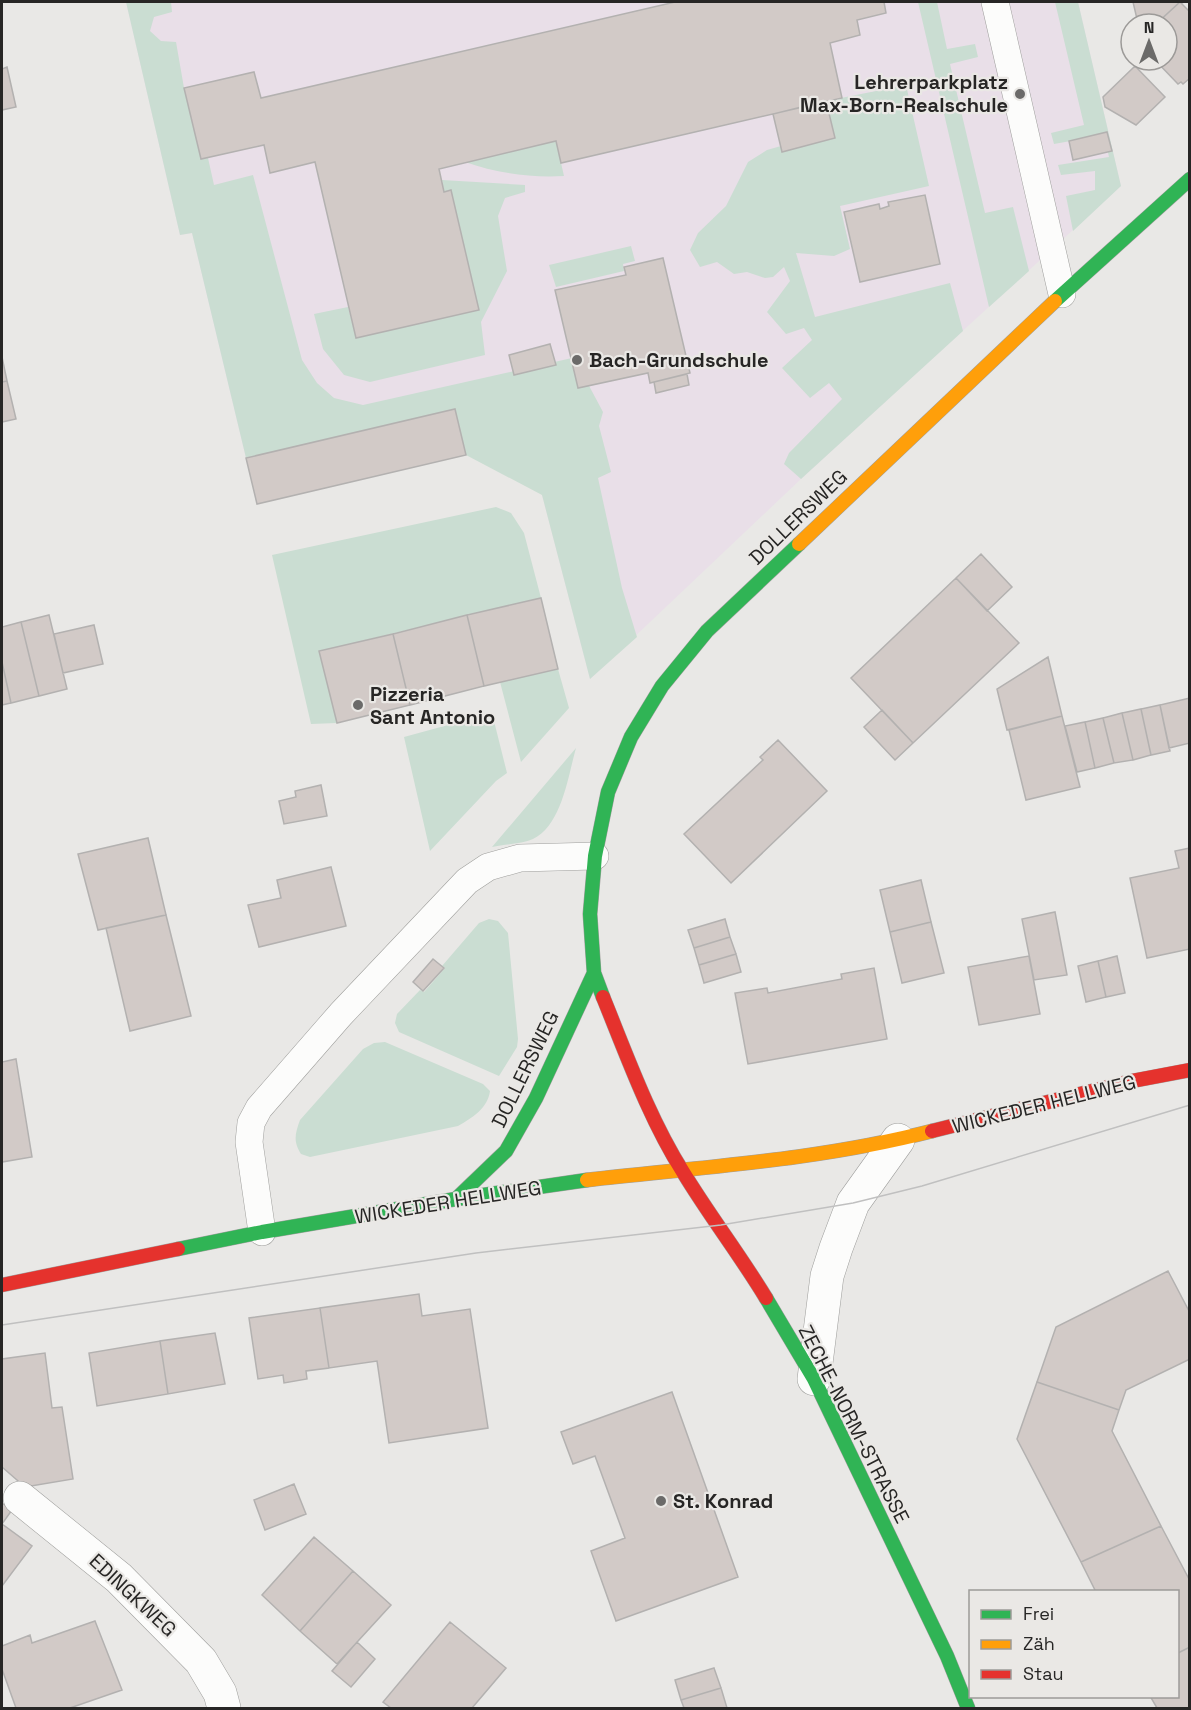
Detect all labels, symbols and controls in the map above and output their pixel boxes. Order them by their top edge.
north arrow [1119,12,1179,72]
text: N [1144,17,1154,38]
place label: Lehrerparkplatz Max-Born-Realschule [800,69,1008,118]
marker: Lehrerparkplatz Max-Born-Realschule [1013,87,1027,101]
place label: Bach-Grundschule [589,347,768,373]
marker: Bach-Grundschule [570,353,584,367]
street label: DOLLERSWEG [743,464,853,570]
place label: Pizzeria Sant Antonio [370,681,495,730]
marker: Pizzeria Sant Antonio [351,698,365,712]
street label: DOLLERSWEG [486,1006,564,1132]
street label: WICKEDER HELLWEG [949,1069,1139,1139]
street label: WICKEDER HELLWEG [353,1174,543,1230]
street label: ZECHE-NORM-STRASSE [793,1320,915,1528]
place label: St. Konrad [673,1488,773,1514]
marker: St. Konrad [654,1494,668,1508]
street label: EDINGKWEG [84,1548,182,1642]
legend [969,1590,1179,1698]
text: Frei [1023,1602,1054,1625]
text: Zäh [1023,1632,1055,1655]
text: Stau [1023,1662,1063,1685]

